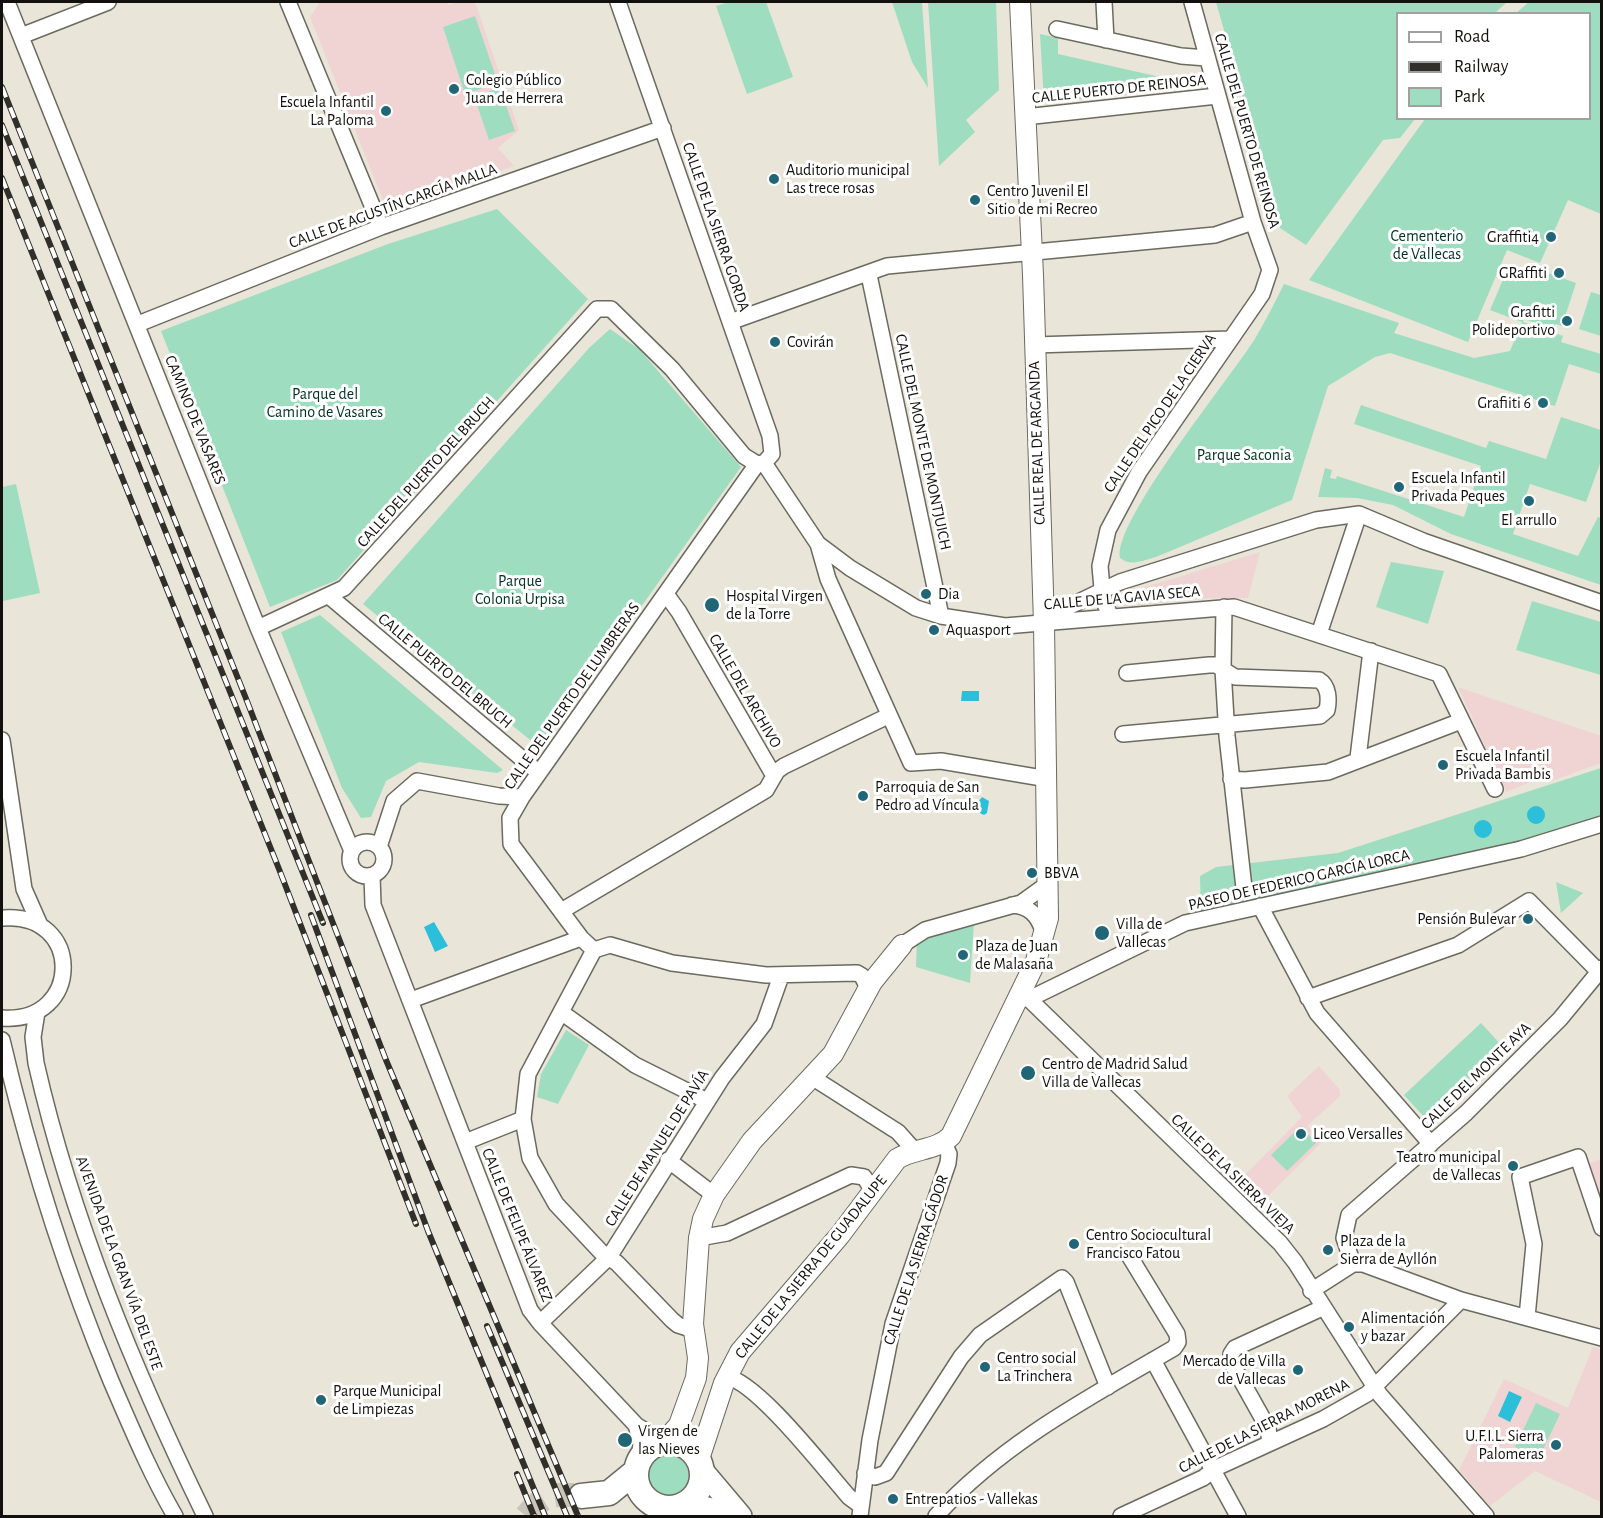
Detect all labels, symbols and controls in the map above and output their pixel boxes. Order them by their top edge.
legend [1396,12,1591,120]
text: Road [1454,28,1490,46]
street label: CALLE DEL PUERTO DE REINOSA [1210,31,1284,231]
text: Railway [1454,58,1508,76]
place label: Colegio Público Juan de Herrera [466,70,563,108]
street label: CALLE PUERTO DE REINOSA [1031,70,1207,108]
marker: Colegio Público Juan de Herrera [447,82,461,96]
text: Park [1454,88,1485,106]
place label: Escuela Infantil La Paloma [279,92,374,130]
marker: Escuela Infantil La Paloma [379,104,393,118]
street label: CALLE DE LA SIERRA GORDA [678,140,754,314]
street label: CALLE DE AGUSTÍN GARCÍA MALLA [286,159,500,253]
place label: Auditorio municipal Las trece rosas [786,160,910,198]
marker: Auditorio municipal Las trece rosas [767,172,781,186]
place label: Centro Juvenil El Sitio de mi Recreo [987,181,1098,219]
marker: Centro Juvenil El Sitio de mi Recreo [968,193,982,207]
park label: Cementerio de Vallecas [1391,226,1463,264]
place label: Graffiti4 [1487,227,1539,247]
marker: Graffiti4 [1544,230,1558,244]
place label: GRaffiti [1499,263,1547,283]
marker: GRaffiti [1552,266,1566,280]
place label: Grafitti Polideportivo [1472,302,1555,340]
marker: Grafitti Polideportivo [1560,314,1574,328]
street label: CALLE DEL PICO DE LA CIERVA [1099,330,1221,496]
place label: Covirán [787,332,834,352]
street label: CALLE DEL MONTE DE MONTJUICH [891,332,955,552]
marker: Covirán [768,335,782,349]
street label: CAMINO DE VASARES [160,353,230,487]
street label: CALLE REAL DE ARGANDA [1025,361,1049,525]
park label: Parque del Camino de Vasares [267,384,383,422]
street label: CALLE DEL PUERTO DEL BRUCH [353,392,499,552]
place label: Grafiiti 6 [1478,393,1531,413]
marker: Grafiiti 6 [1536,396,1550,410]
park label: Parque Saconia [1197,445,1291,465]
place label: Escuela Infantil Privada Peques [1411,468,1506,506]
marker: Escuela Infantil Privada Peques [1392,480,1406,494]
marker: El arrullo [1522,494,1536,508]
place label: El arrullo [1501,510,1557,530]
park label: Parque Colonia Urpisa [475,571,565,609]
street label: CALLE DE LA GAVIA SECA [1043,582,1201,614]
place label: Dia [938,584,960,604]
place label: Hospital Virgen de la Torre [726,586,823,624]
marker: Dia [919,587,933,601]
marker: Hospital Virgen de la Torre [703,596,721,614]
street label: CALLE DEL PUERTO DE LUMBRERAS [500,599,644,793]
street label: CALLE PUERTO DEL BRUCH [374,609,516,733]
place label: Aquasport [946,620,1011,640]
marker: Aquasport [927,623,941,637]
street label: CALLE DEL ARCHIVO [704,630,786,752]
place label: Escuela Infantil Privada Bambis [1455,746,1551,784]
marker: Escuela Infantil Privada Bambis [1436,758,1450,772]
place label: Parroquia de San Pedro ad Víncula [875,777,980,815]
marker: Parroquia de San Pedro ad Víncula [856,789,870,803]
street label: PASEO DE FEDERICO GARCÍA LORCA [1186,845,1412,915]
place label: BBVA [1044,863,1079,883]
marker: BBVA [1025,866,1039,880]
place label: Pensión Bulevar [1417,909,1516,929]
marker: Pensión Bulevar [1521,912,1535,926]
place label: Villa de Vallecas [1116,914,1166,952]
marker: Villa de Vallecas [1093,924,1111,942]
place label: Plaza de Juan de Malasaña [975,936,1058,974]
marker: Plaza de Juan de Malasaña [956,948,970,962]
street label: CALLE DEL MONTE AYA [1417,1019,1535,1133]
place label: Centro de Madrid Salud Villa de Vallecas [1042,1054,1188,1092]
marker: Centro de Madrid Salud Villa de Vallecas [1019,1064,1037,1082]
street label: CALLE DE MANUEL DE PAVÍA [601,1066,713,1230]
street label: CALLE DE LA SIERRA VIEJA [1167,1110,1299,1238]
place label: Liceo Versalles [1313,1124,1403,1144]
marker: Liceo Versalles [1294,1127,1308,1141]
street label: CALLE DE FELIPE ÁLVAREZ [477,1145,557,1305]
place label: Teatro municipal de Vallecas [1396,1147,1501,1185]
street label: AVENIDA DE LA GRAN VÍA DEL ESTE [71,1153,167,1373]
marker: Teatro municipal de Vallecas [1506,1159,1520,1173]
street label: CALLE DE LA SIERRA DE GUADALUPE [731,1171,891,1363]
street label: CALLE DE LA SIERRA GÁDOR [879,1172,953,1348]
place label: Centro Sociocultural Francisco Fatou [1086,1225,1211,1263]
place label: Plaza de la Sierra de Ayllón [1340,1231,1437,1269]
marker: Centro Sociocultural Francisco Fatou [1067,1237,1081,1251]
marker: Plaza de la Sierra de Ayllón [1321,1243,1335,1257]
place label: Alimentación y bazar [1361,1308,1445,1346]
marker: Alimentación y bazar [1342,1320,1356,1334]
place label: Centro social La Trinchera [997,1348,1077,1386]
place label: Mercado de Villa de Vallecas [1183,1351,1286,1389]
marker: Centro social La Trinchera [978,1360,992,1374]
marker: Mercado de Villa de Vallecas [1291,1363,1305,1377]
street label: CALLE DE LA SIERRA MORENA [1175,1374,1353,1478]
place label: Parque Municipal de Limpiezas [333,1381,442,1419]
marker: Parque Municipal de Limpiezas [314,1393,328,1407]
place label: Virgen de las Nieves [638,1421,700,1459]
place label: U.F.I.L. Sierra Palomeras [1465,1426,1544,1464]
marker: Virgen de las Nieves [616,1431,634,1449]
marker: U.F.I.L. Sierra Palomeras [1549,1438,1563,1452]
place label: Entrepatios - Vallekas [905,1489,1038,1509]
marker: Entrepatios - Vallekas [886,1492,900,1506]

